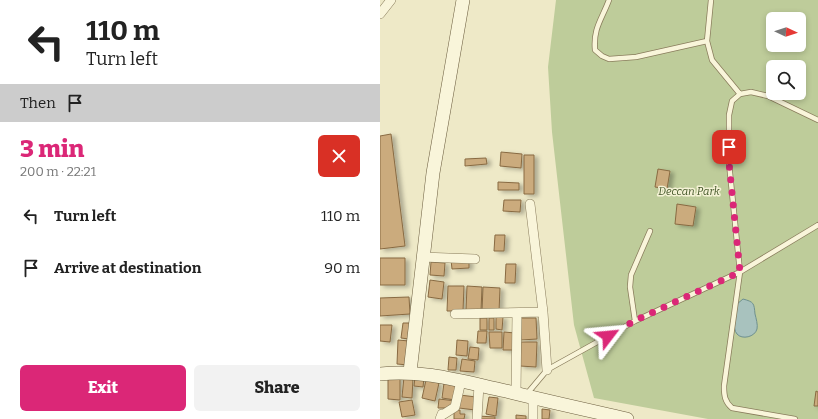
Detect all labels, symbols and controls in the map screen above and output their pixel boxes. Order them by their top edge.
north arrow [766,12,806,52]
map controls [766,12,806,100]
text: 110 m [86,14,160,47]
icon: left [20,16,72,68]
text: Turn left [86,48,158,70]
button: search [766,60,806,100]
icon: arrive [64,92,86,114]
text: Then [20,94,56,112]
pin [712,130,746,164]
text: 3 min [20,135,84,163]
button: close [318,135,360,177]
icon: arrive [718,136,740,158]
text: 200 m · 22:21 [20,164,96,179]
park label: Deccan Park [658,185,721,198]
icon: left [20,205,42,227]
text: Turn left [54,207,116,225]
text: 110 m [321,207,360,225]
icon: arrive [20,257,42,279]
text: Arrive at destination [54,259,201,277]
text: 90 m [324,259,360,277]
position arrow [587,315,629,357]
button: Exit [20,365,186,411]
button: Share [194,365,360,411]

